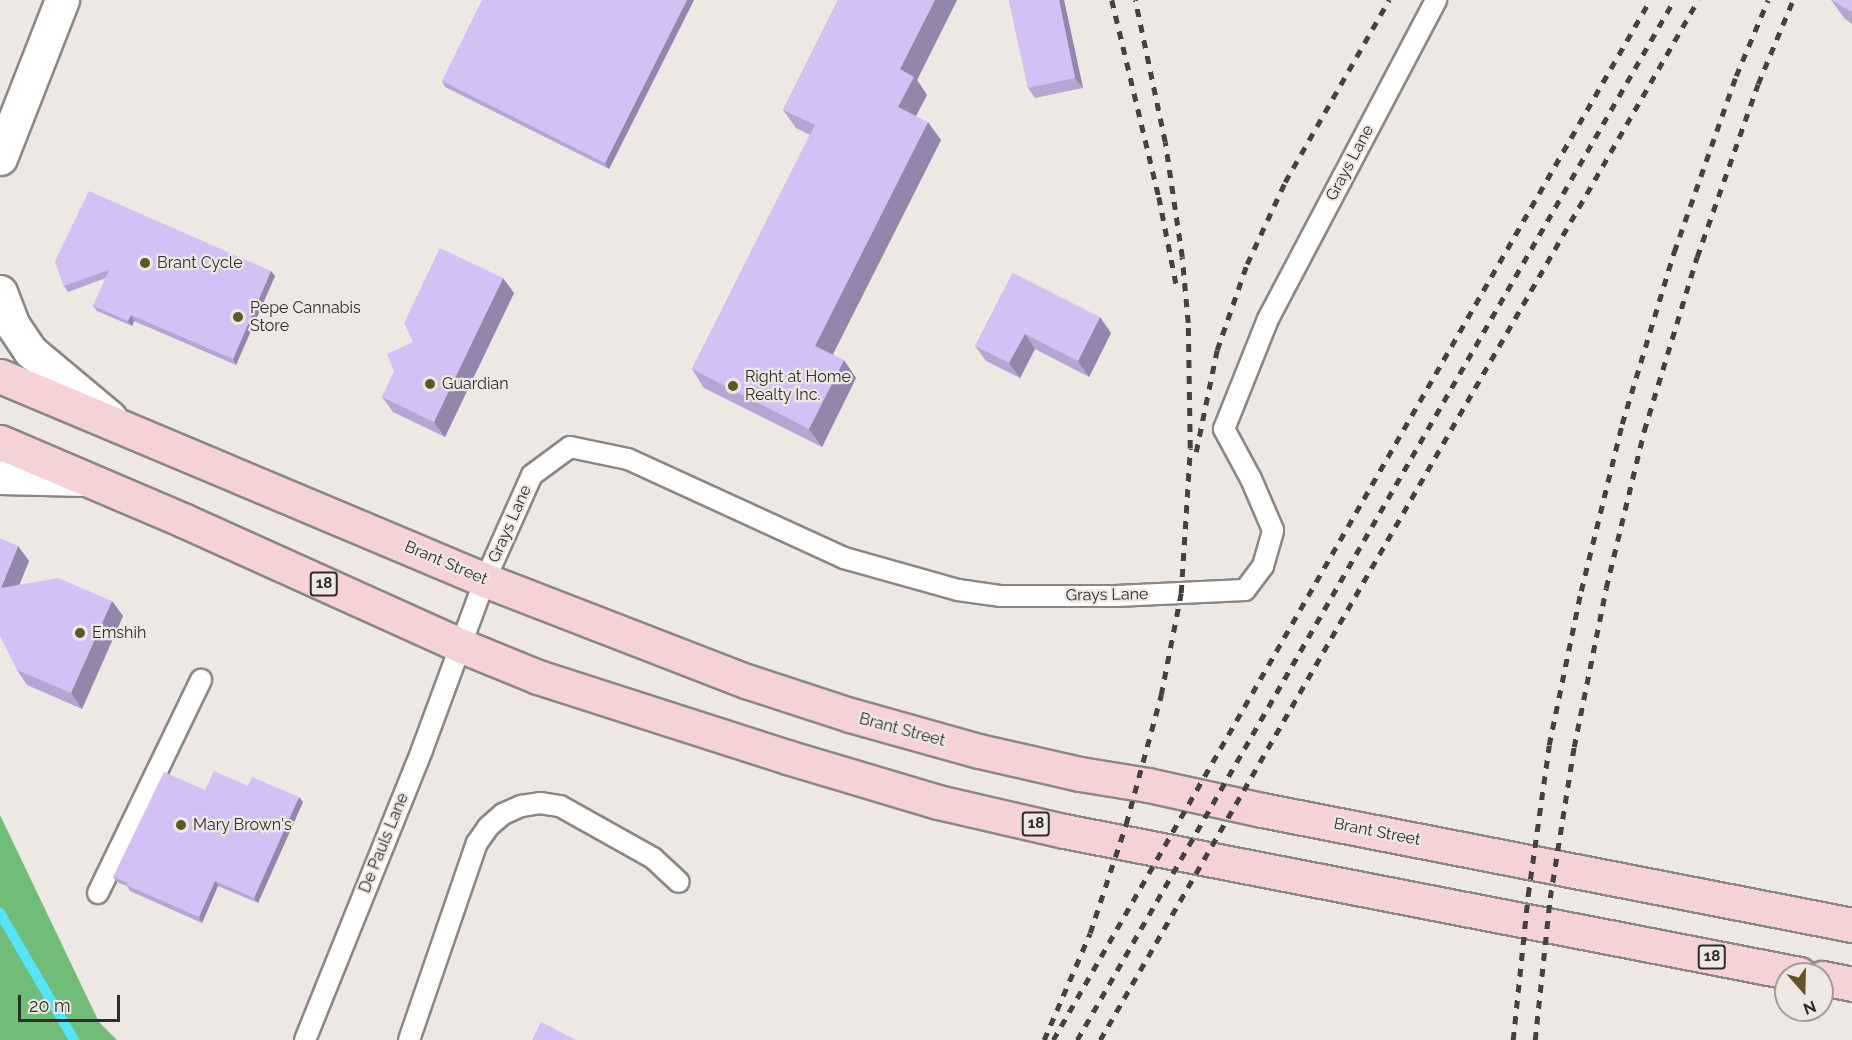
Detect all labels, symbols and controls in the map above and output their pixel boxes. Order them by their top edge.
street label: Grays Lane [1322,122,1378,204]
place label: Brant Cycle [157,253,243,273]
marker: Brant Cycle [138,256,152,270]
place label: Pepe Cannabis Store [250,298,361,336]
marker: Pepe Cannabis Store [231,310,245,324]
place label: Right at Home Realty Inc. [745,367,851,405]
place label: Guardian [442,374,509,394]
marker: Guardian [423,377,437,391]
marker: Right at Home Realty Inc. [726,379,740,393]
street label: Grays Lane [484,482,536,566]
street label: Brant Street [402,537,490,589]
road number: 18 [309,572,339,596]
street label: Grays Lane [1066,585,1148,605]
place label: Emshih [92,623,146,643]
marker: Emshih [73,626,87,640]
street label: Brant Street [857,709,947,751]
street label: De Pauls Lane [355,790,413,896]
road number: 18 [1021,812,1051,836]
street label: Brant Street [1332,814,1422,850]
place label: Mary Brown's [193,815,292,835]
marker: Mary Brown's [174,818,188,832]
road number: 18 [1697,945,1727,969]
north arrow [1774,962,1834,1022]
scale bar [21,983,123,1021]
text: 20 m [29,995,71,1016]
text: N [1801,996,1819,1019]

